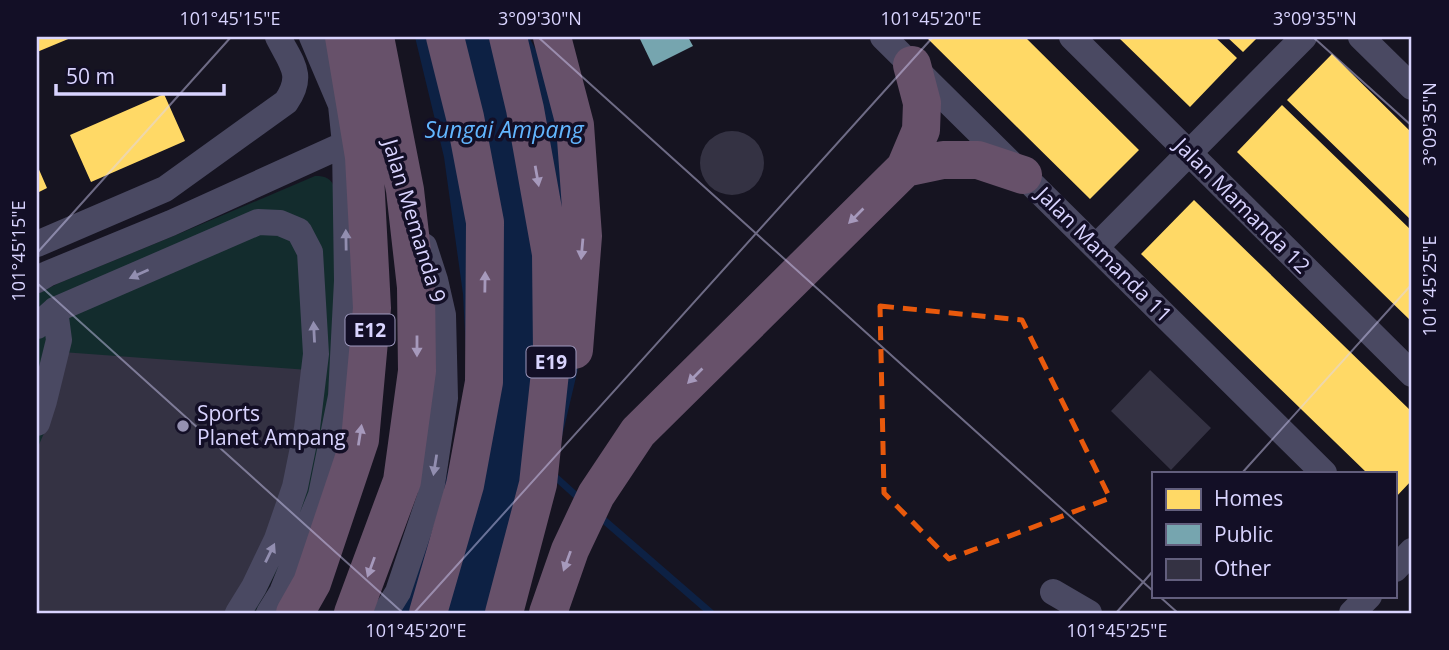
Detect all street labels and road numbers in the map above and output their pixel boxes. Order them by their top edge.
street label: Jalan Mamanda 12 [1167,130,1317,279]
street label: Jalan Memanda 9 [376,134,453,306]
street label: Jalan Mamanda 11 [1029,179,1179,328]
road number: E12 [346,314,394,346]
road number: E19 [526,346,576,378]

